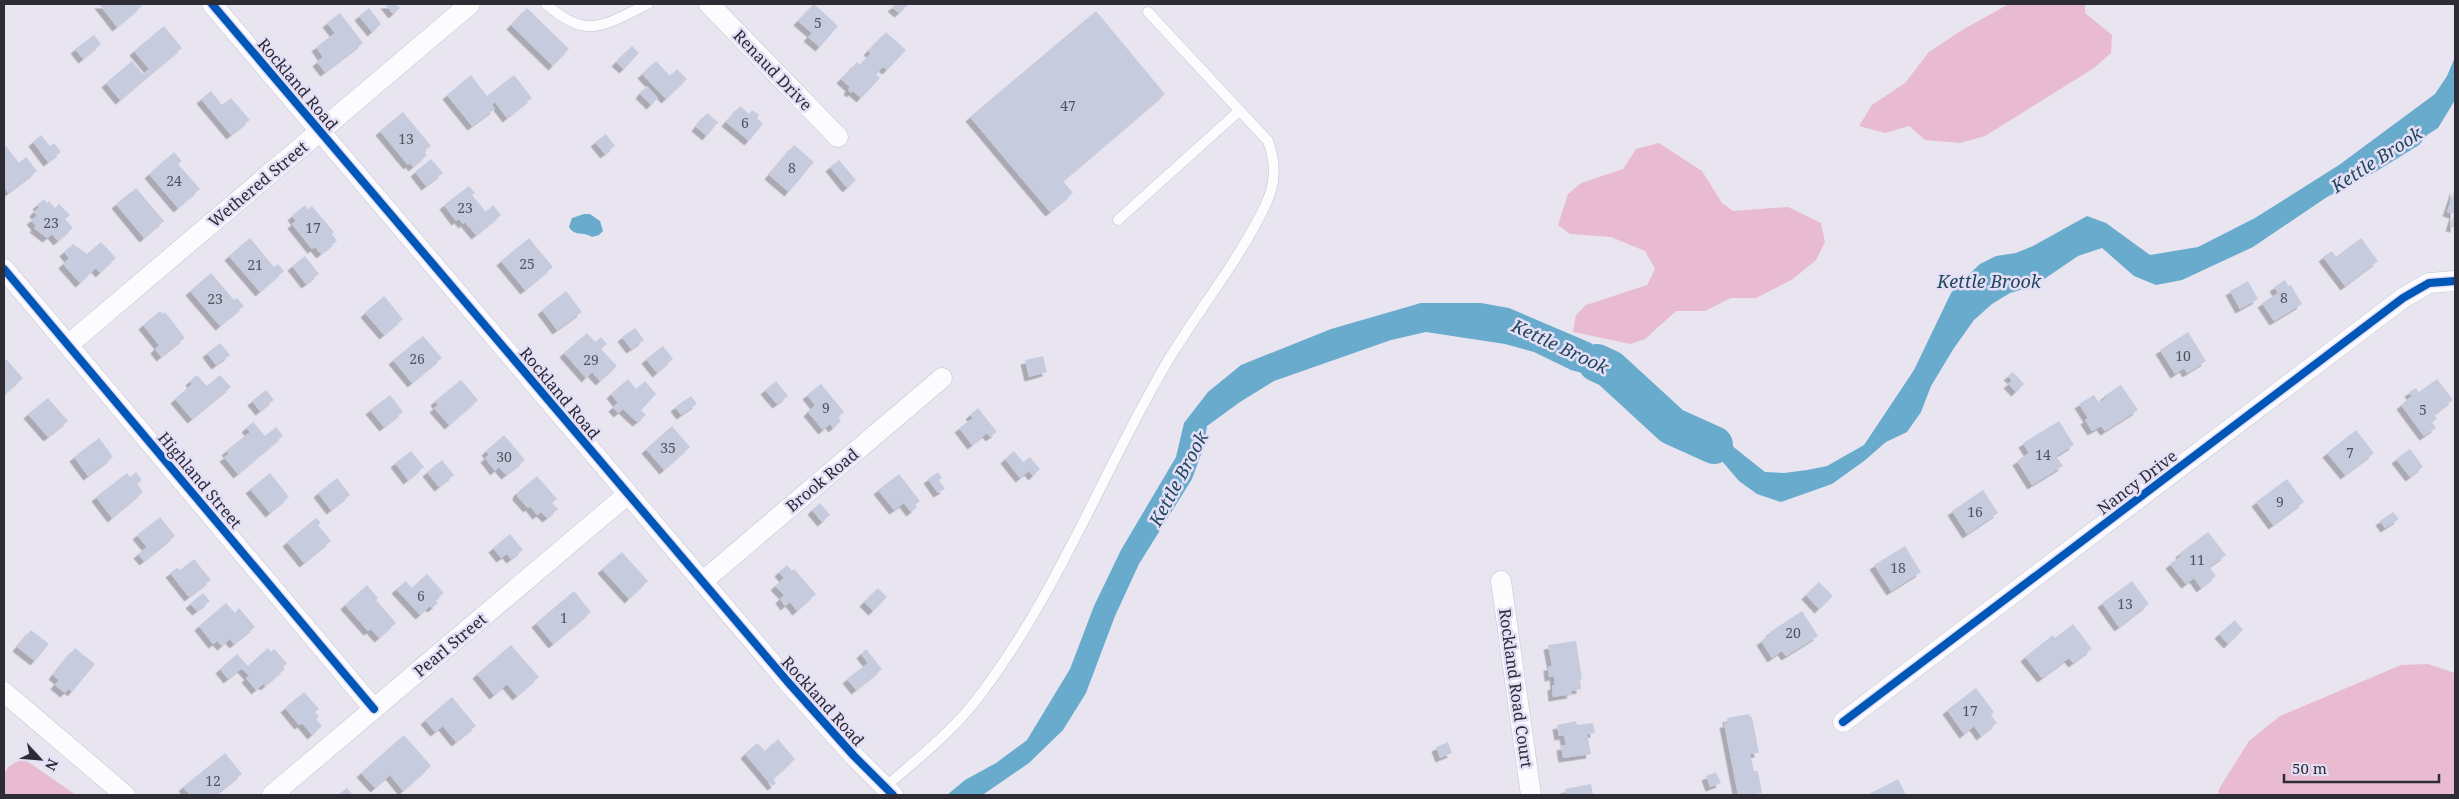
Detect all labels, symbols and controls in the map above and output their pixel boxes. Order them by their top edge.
house number: 5 [814,13,822,32]
street label: Renaud Drive [729,25,817,115]
street label: Rockland Road [253,33,343,135]
house number: 47 [1060,96,1076,115]
house number: 6 [741,113,749,132]
water label: Kettle Brook [2325,120,2427,198]
house number: 13 [398,129,414,148]
street label: Wethered Street [204,136,313,232]
house number: 8 [788,158,796,177]
house number: 24 [166,171,182,190]
house number: 23 [457,198,473,217]
house number: 23 [43,213,59,232]
house number: 17 [305,218,321,237]
house number: 25 [519,254,535,273]
house number: 21 [247,255,263,274]
water label: Kettle Brook [1936,269,2042,293]
house number: 8 [2280,288,2288,307]
house number: 23 [207,289,223,308]
water label: Kettle Brook [1507,313,1613,379]
street label: Rockland Road [515,342,605,444]
house number: 10 [2175,346,2191,365]
house number: 26 [409,349,425,368]
house number: 29 [583,350,599,369]
house number: 9 [822,398,830,417]
house number: 5 [2419,400,2427,419]
water label: Kettle Brook [1143,426,1214,531]
street label: Highland Street [153,427,247,533]
house number: 35 [660,438,676,457]
street label: Brook Road [781,443,863,517]
house number: 7 [2346,443,2354,462]
house number: 14 [2035,445,2051,464]
street label: Nancy Drive [2093,445,2181,519]
house number: 30 [496,447,512,466]
house number: 9 [2276,492,2284,511]
house number: 16 [1967,502,1983,521]
house number: 11 [2189,550,2205,569]
house number: 18 [1890,558,1906,577]
house number: 6 [417,586,425,605]
house number: 13 [2117,594,2133,613]
street label: Rockland Road Court [1494,607,1538,769]
street label: Pearl Street [409,608,491,682]
house number: 1 [560,608,568,627]
house number: 20 [1785,623,1801,642]
street label: Rockland Road [777,651,869,751]
house number: 17 [1962,701,1978,720]
north arrow [15,734,65,784]
scale bar [2284,752,2439,784]
text: N [41,756,63,774]
text: 50 m [2292,758,2327,778]
house number: 12 [205,771,221,790]

